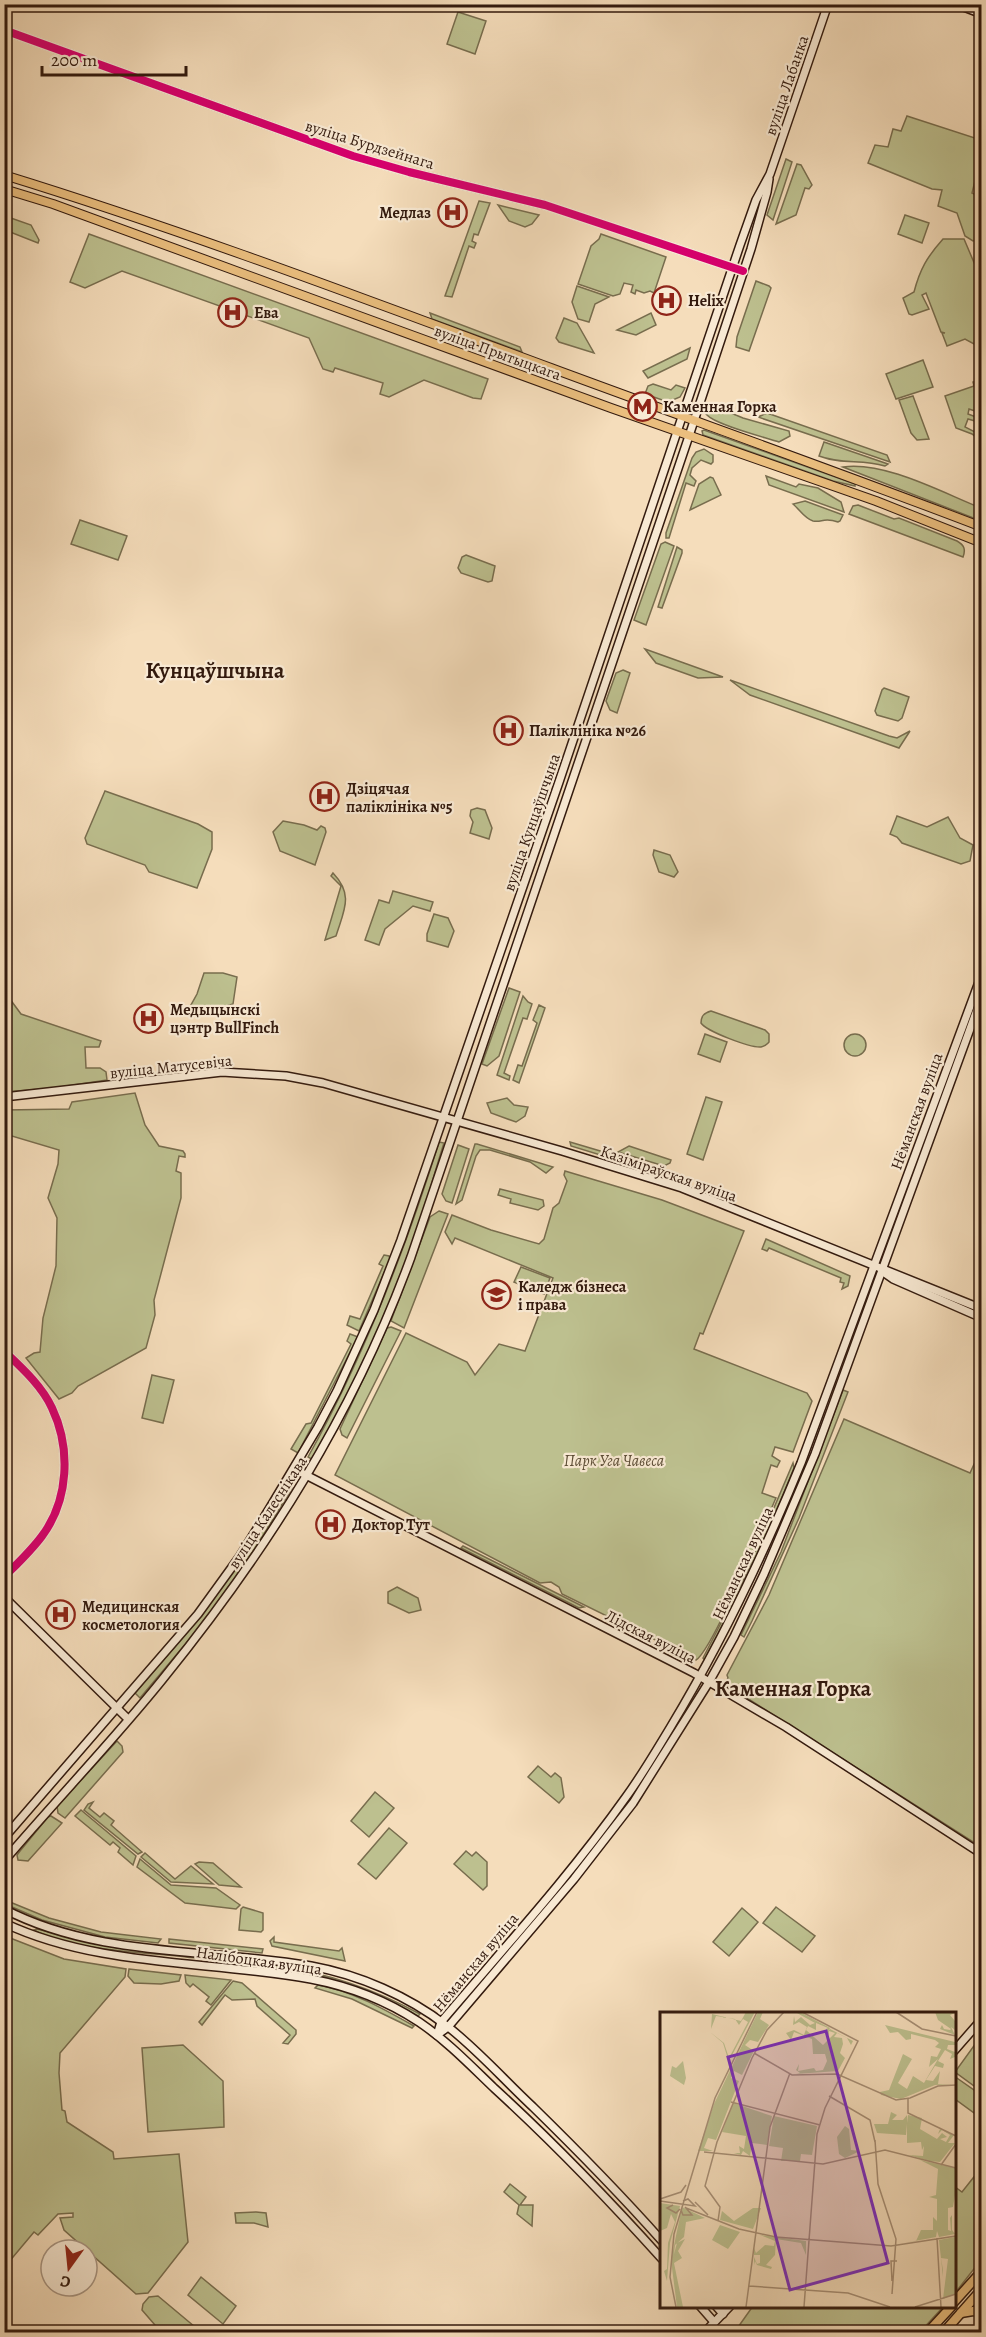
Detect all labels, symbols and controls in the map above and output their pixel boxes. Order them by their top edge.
street label: вуліца Лабанка [760,32,815,138]
scale bar [42,39,186,77]
text: 200 m [51,48,97,72]
street label: вуліца Бурдзейнага [302,115,438,175]
hospital icon: Медлаз [436,196,468,228]
place label: Медлаз [379,202,431,224]
hospital icon: Helix [651,284,683,316]
place label: Helix [688,290,724,312]
hospital icon: Ева [217,296,249,328]
place label: Ева [254,302,279,324]
street label: вуліца Прытыцкага [431,320,565,386]
metro station icon: Каменная Горка [626,390,658,422]
place label: Каменная Горка [663,396,777,418]
district label: Кунцаўшчына [145,656,285,686]
hospital icon: Паліклініка №26 [492,714,524,746]
place label: Паліклініка №26 [529,720,647,742]
street label: вуліца Кунцаўшчына [498,750,566,894]
place label: Дзіцячая паліклініка №5 [346,778,453,818]
hospital icon: Дзіцячая паліклініка №5 [309,781,341,813]
place label: Медыцынскі цэнтр BullFinch [170,999,279,1039]
hospital icon: Медыцынскі цэнтр BullFinch [133,1002,165,1034]
street label: Нёманская вуліца [886,1049,949,1173]
street label: вуліца Матусевіча [109,1050,234,1084]
street label: Казіміраўская вуліца [597,1140,741,1208]
place label: Каледж бізнеса і права [518,1276,627,1316]
school or university icon: Каледж бізнеса і права [481,1279,513,1311]
park label: Парк Уга Чавеса [564,1450,664,1472]
street label: вуліца Калеснікава [223,1451,313,1573]
street label: Нёманская вуліца [707,1502,779,1624]
hospital icon: Доктор Тут [315,1508,347,1540]
place label: Доктор Тут [352,1514,431,1536]
place label: Медицинская косметология [82,1596,180,1636]
hospital icon: Медицинская косметология [45,1599,77,1631]
street label: Лідская вуліца [601,1605,700,1670]
district label: Каменная Горка [715,1674,872,1704]
street label: Нёманская вуліца [428,1908,524,2017]
street label: Налібоцкая вуліца [195,1941,324,1981]
inset map [660,2012,956,2307]
north arrow [39,2238,99,2298]
text: С [58,2270,73,2293]

